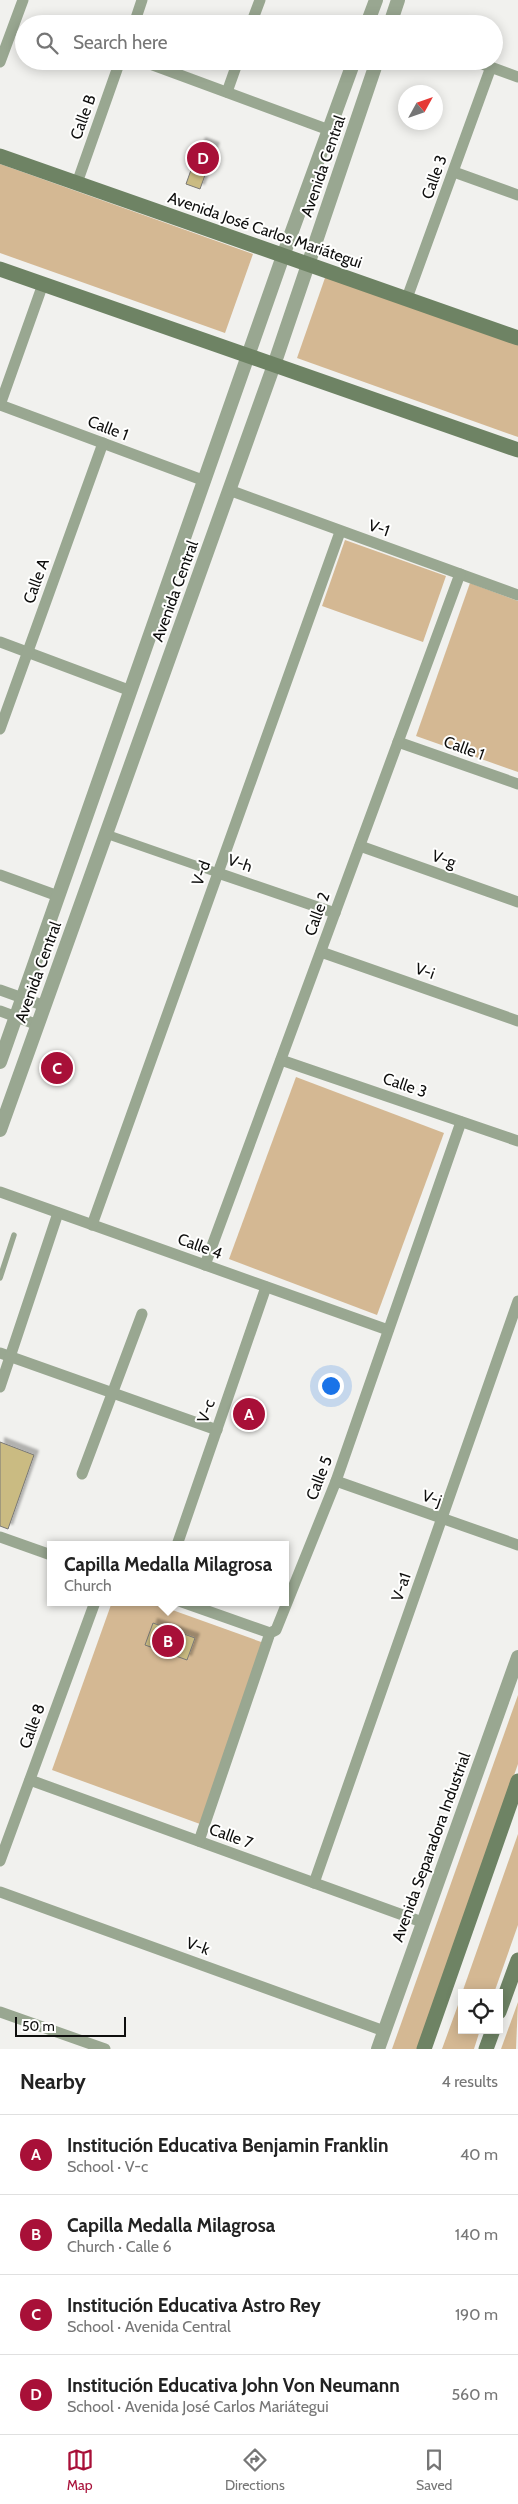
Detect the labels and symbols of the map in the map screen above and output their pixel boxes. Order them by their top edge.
north arrow [398,85,443,130]
street label: Calle B [66,92,100,142]
street label: Avenida Central [297,113,349,219]
pin: D [187,139,219,177]
street label: Calle 3 [417,152,451,202]
street label: Avenida José Carlos Mariátegui [166,188,364,272]
street label: Calle 1 [85,412,131,444]
street label: V-1 [366,516,392,540]
street label: Avenida Central [148,538,202,644]
street label: Calle A [19,556,53,606]
street label: Calle 1 [441,732,487,764]
street label: V-g [429,846,460,872]
street label: V-h [225,850,255,876]
street label: V-d [188,858,214,888]
street label: Calle 2 [300,890,334,938]
street label: Avenida Central [11,919,65,1025]
street label: V-i [413,959,437,983]
pin: C [41,1049,73,1087]
street label: Calle 3 [380,1069,430,1101]
street label: Calle 4 [175,1229,225,1263]
your location [318,1373,344,1399]
pin: A [233,1395,265,1433]
street label: V-c [193,1397,219,1425]
street label: Calle 5 [302,1453,336,1503]
street label: V-j [420,1486,444,1510]
street label: V-a1 [387,1570,415,1604]
pin: B [152,1622,184,1660]
street label: Calle 8 [15,1701,49,1751]
street label: Avenida Separadora Industrial [388,1749,474,1944]
street label: Calle 7 [207,1819,255,1853]
street label: V-k [184,1933,213,1959]
scale bar [15,2014,126,2037]

